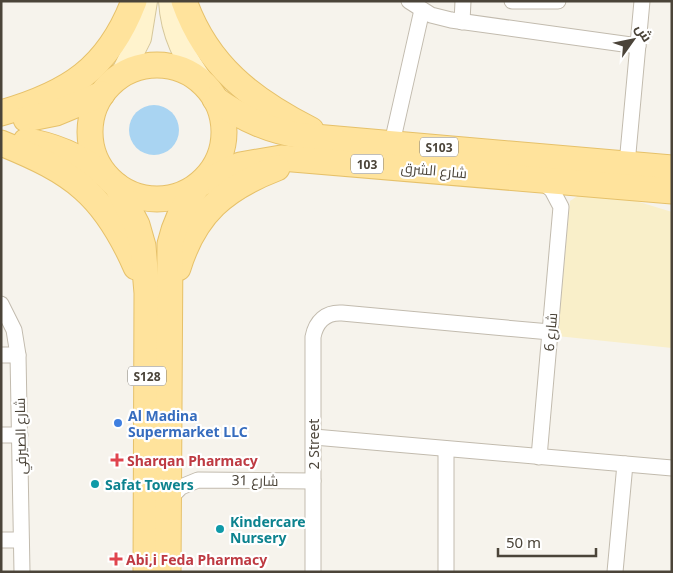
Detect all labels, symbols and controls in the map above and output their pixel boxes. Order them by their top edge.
north arrow [608,15,658,65]
text: ش [631,20,657,45]
road number: S103 [420,138,458,156]
road number: 103 [351,154,383,173]
street label: شارع الشرق [400,158,468,182]
street label: شارع 6 [539,312,561,352]
road number: S128 [128,366,166,386]
street label: شارع الصيرفي [10,397,33,475]
place label: Al Madina Supermarket LLC [128,406,248,441]
marker: Al Madina Supermarket LLC [112,417,124,429]
street label: 2 Street [304,419,323,469]
place label: Sharqan Pharmacy [127,451,258,470]
marker: Sharqan Pharmacy [111,454,123,466]
street label: شارع 31 [231,470,279,490]
place label: Safat Towers [105,475,194,494]
marker: Safat Towers [89,478,101,490]
place label: Kindercare Nursery [230,512,306,547]
marker: Kindercare Nursery [214,523,226,535]
scale bar [498,526,596,558]
text: 50 m [506,532,541,552]
place label: Abi,i Feda Pharmacy [126,550,267,569]
marker: Abi,i Feda Pharmacy [110,553,122,565]

